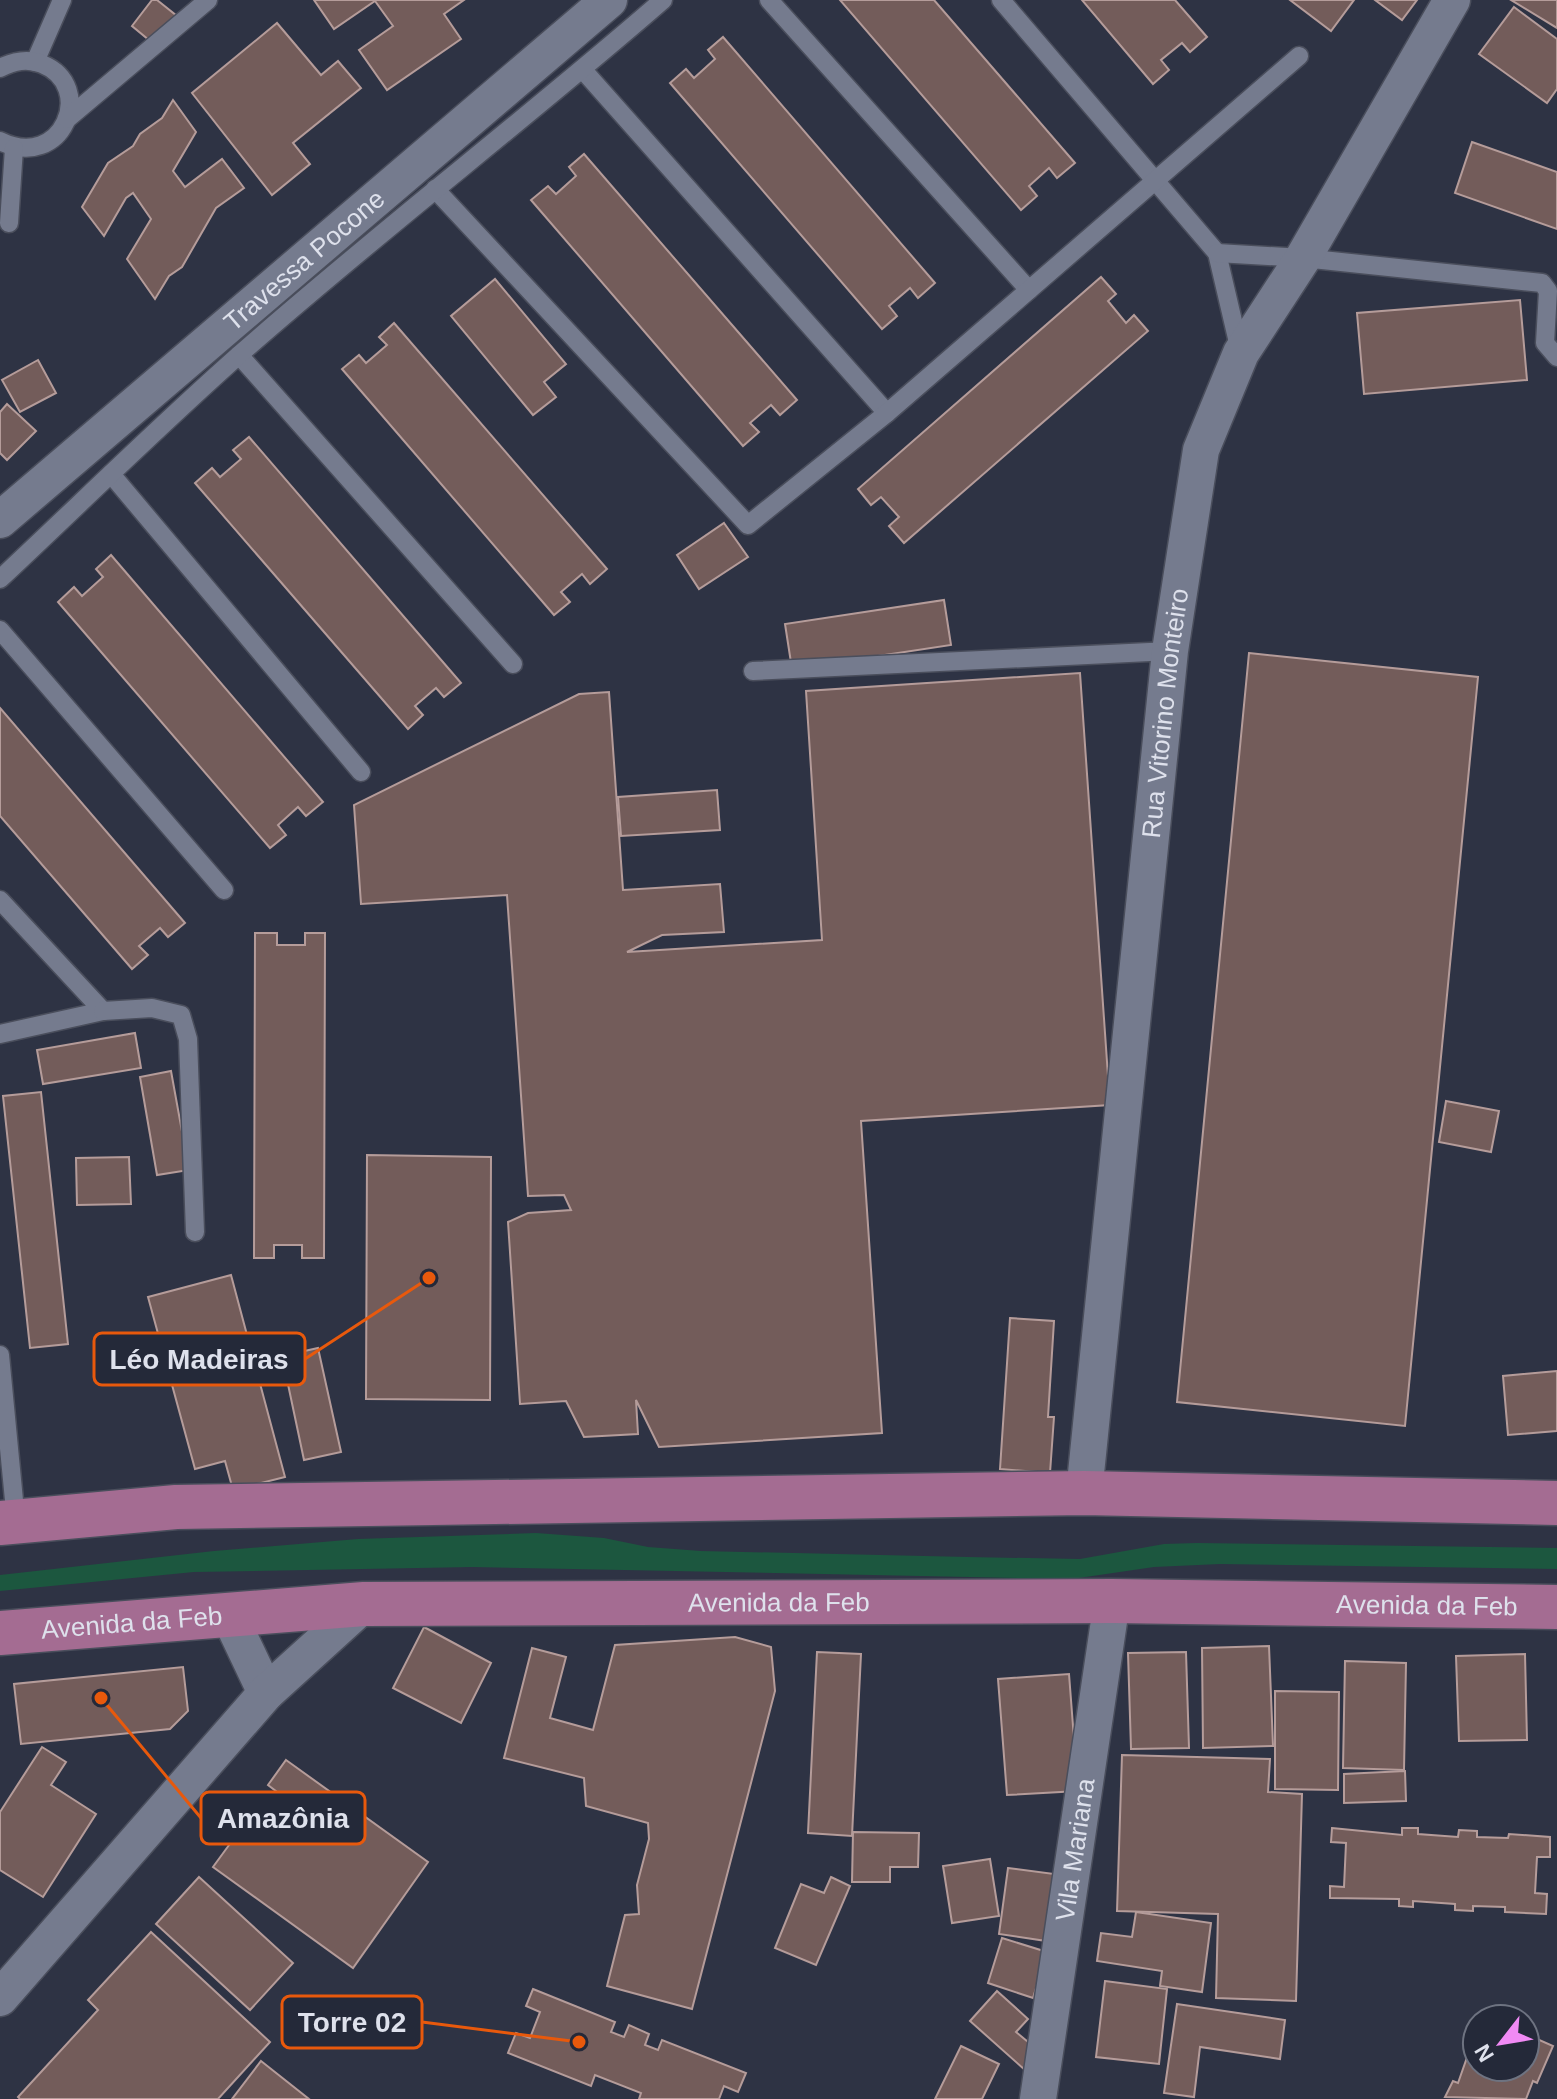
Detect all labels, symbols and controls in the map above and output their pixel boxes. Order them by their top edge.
street label: Travessa Pocone [218,183,391,337]
street label: Rua Vitorino Monteiro [1136,586,1194,840]
callout: Léo Madeiras [94,1333,305,1385]
text: Léo Madeiras [110,1344,288,1375]
street label: Avenida da Feb [688,1587,870,1618]
street label: Avenida da Feb [1336,1589,1518,1621]
street label: Avenida da Feb [40,1600,223,1645]
street label: Vila Mariana [1050,1776,1101,1923]
callout: Amazônia [201,1792,365,1844]
text: Amazônia [217,1803,350,1834]
callout: Torre 02 [282,1996,422,2048]
north arrow [1461,2003,1541,2083]
text: Torre 02 [298,2007,406,2038]
text: N [1469,2040,1499,2066]

